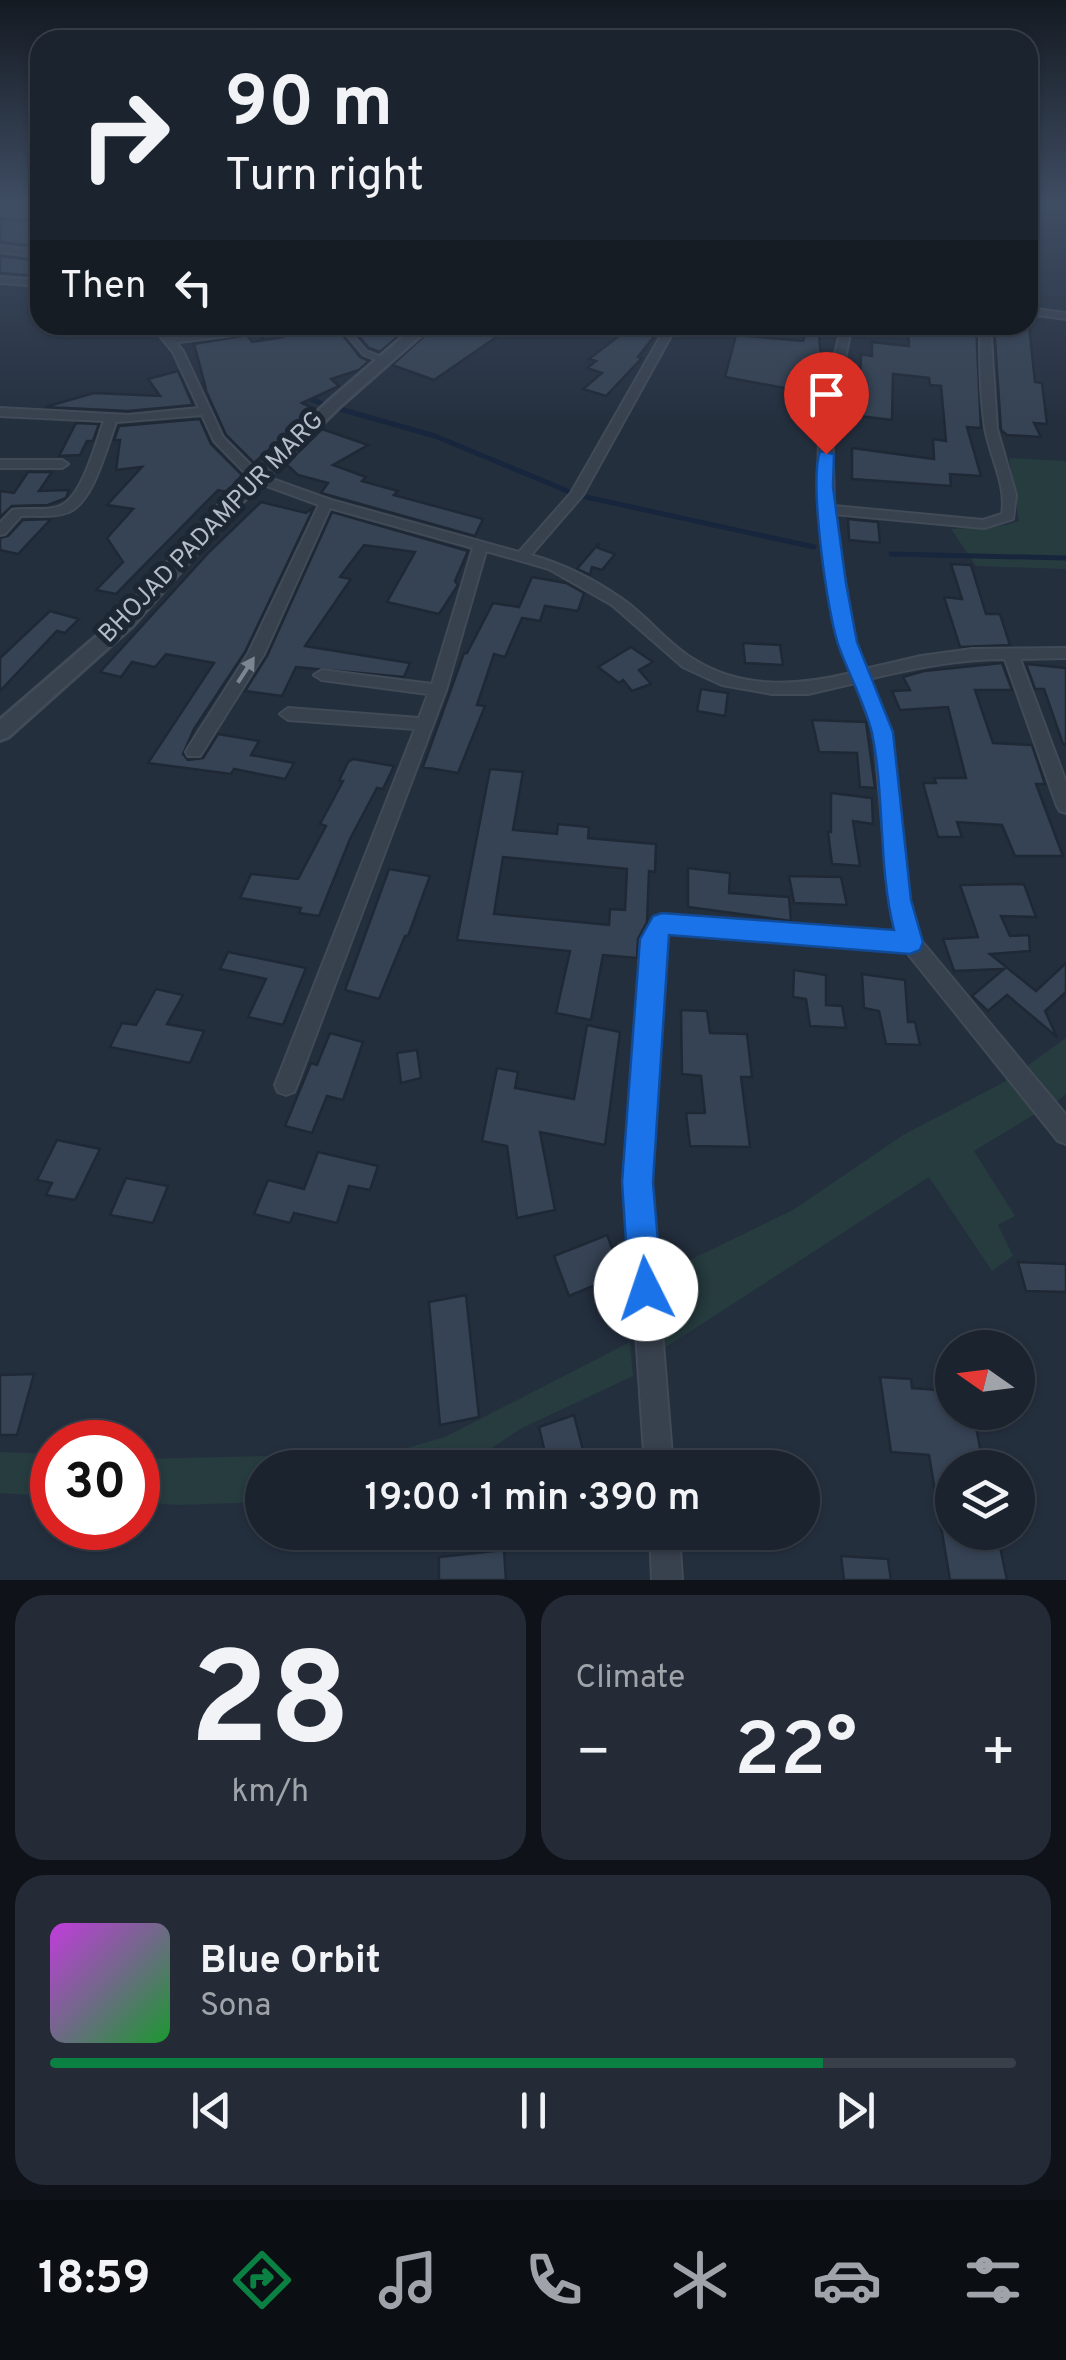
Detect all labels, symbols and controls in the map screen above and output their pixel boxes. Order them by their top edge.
text: 90 m [225,62,393,151]
icon: right [60,70,190,200]
text: Turn right [225,149,424,206]
icon: left [166,260,221,315]
text: Then [60,263,146,312]
pin [784,352,869,455]
icon: arrive [799,367,854,422]
street label: BHOJAD PADAMPUR MARG [93,405,331,651]
one-way arrow [237,656,255,684]
position arrow [594,1237,698,1341]
north arrow [935,1330,1035,1430]
map controls [935,1330,1035,1550]
speed limit sign: 30 [30,1420,160,1550]
button: layers [935,1450,1035,1550]
text: 19:00 · 1 min · 390 m [364,1475,701,1524]
text: 28 [190,1625,351,1790]
text: Climate [576,1659,685,1699]
text: 22° [734,1707,857,1802]
text: − [576,1720,611,1790]
text: + [981,1720,1016,1790]
text: km/h [231,1773,309,1813]
text: Blue Orbit [200,1938,381,1987]
text: Sona [200,1987,271,2027]
icon: previous [184,2083,239,2138]
icon: pause [506,2083,561,2138]
icon: next [828,2083,883,2138]
icon: directions [227,2245,297,2315]
icon: music [373,2245,443,2315]
icon: phone [519,2245,589,2315]
icon: climate [665,2245,735,2315]
icon: car [812,2245,882,2315]
icon: filters [958,2245,1028,2315]
text: 18:59 [38,2252,151,2309]

